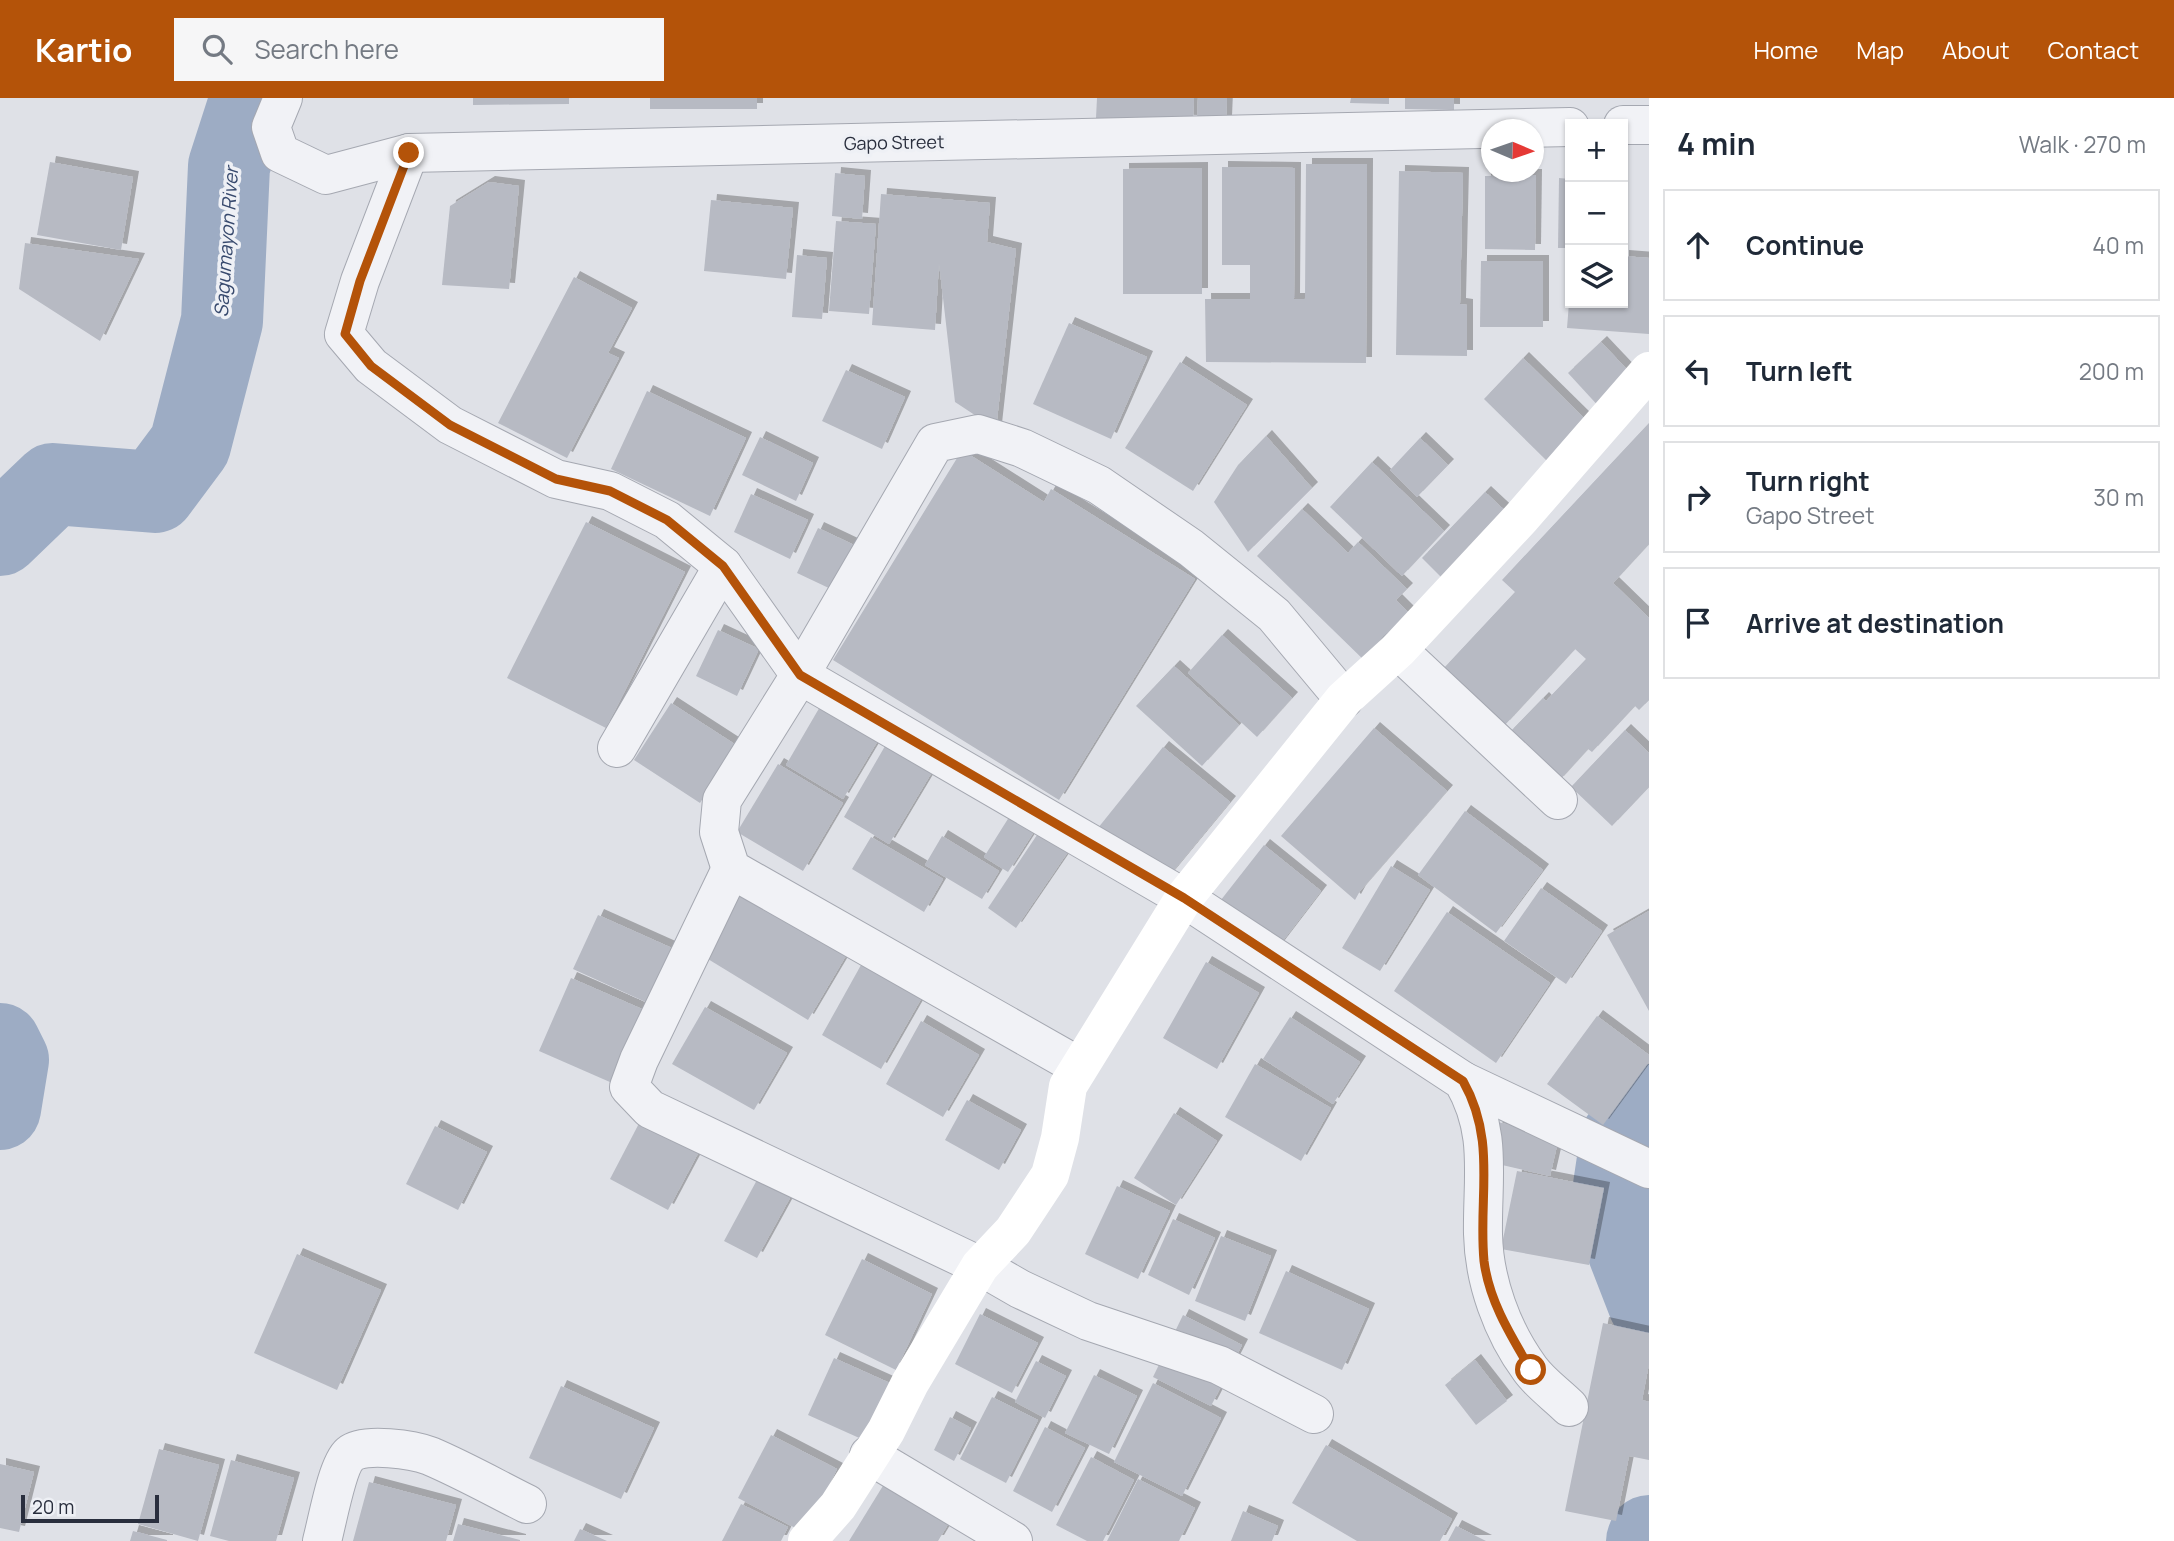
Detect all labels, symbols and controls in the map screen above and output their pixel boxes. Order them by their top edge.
search box [174,18,664,81]
text: Kartio [35,27,132,72]
icon: search [198,30,236,68]
text: Search here [254,31,399,67]
text: Home [1753,33,1818,66]
text: Map [1856,33,1904,66]
text: About [1942,33,2010,66]
text: Contact [2048,33,2139,66]
north arrow [1481,119,1544,182]
map controls [1565,119,1628,308]
button: + [1565,119,1628,182]
text: 4 min [1677,123,1755,164]
text: Walk · 270 m [2019,128,2146,160]
street label: Gapo Street [844,129,944,155]
route end [393,137,424,168]
water label: Sagumayon River [208,164,244,318]
button: − [1565,182,1628,245]
icon: ahead [1679,226,1717,264]
text: Continue [1746,227,1864,263]
text: 40 m [2092,229,2144,261]
button: layers [1565,245,1628,308]
icon: left [1679,352,1717,390]
text: Turn left [1746,353,1853,389]
text: 200 m [2079,355,2144,387]
text: Turn right [1746,463,1870,499]
icon: right [1679,478,1717,516]
text: 30 m [2093,481,2144,513]
text: Gapo Street [1746,499,1874,531]
icon: arrive [1679,604,1717,642]
text: Arrive at destination [1746,605,2004,641]
route start [1515,1354,1546,1385]
scale bar [21,1492,159,1524]
text: 20 m [32,1494,74,1520]

